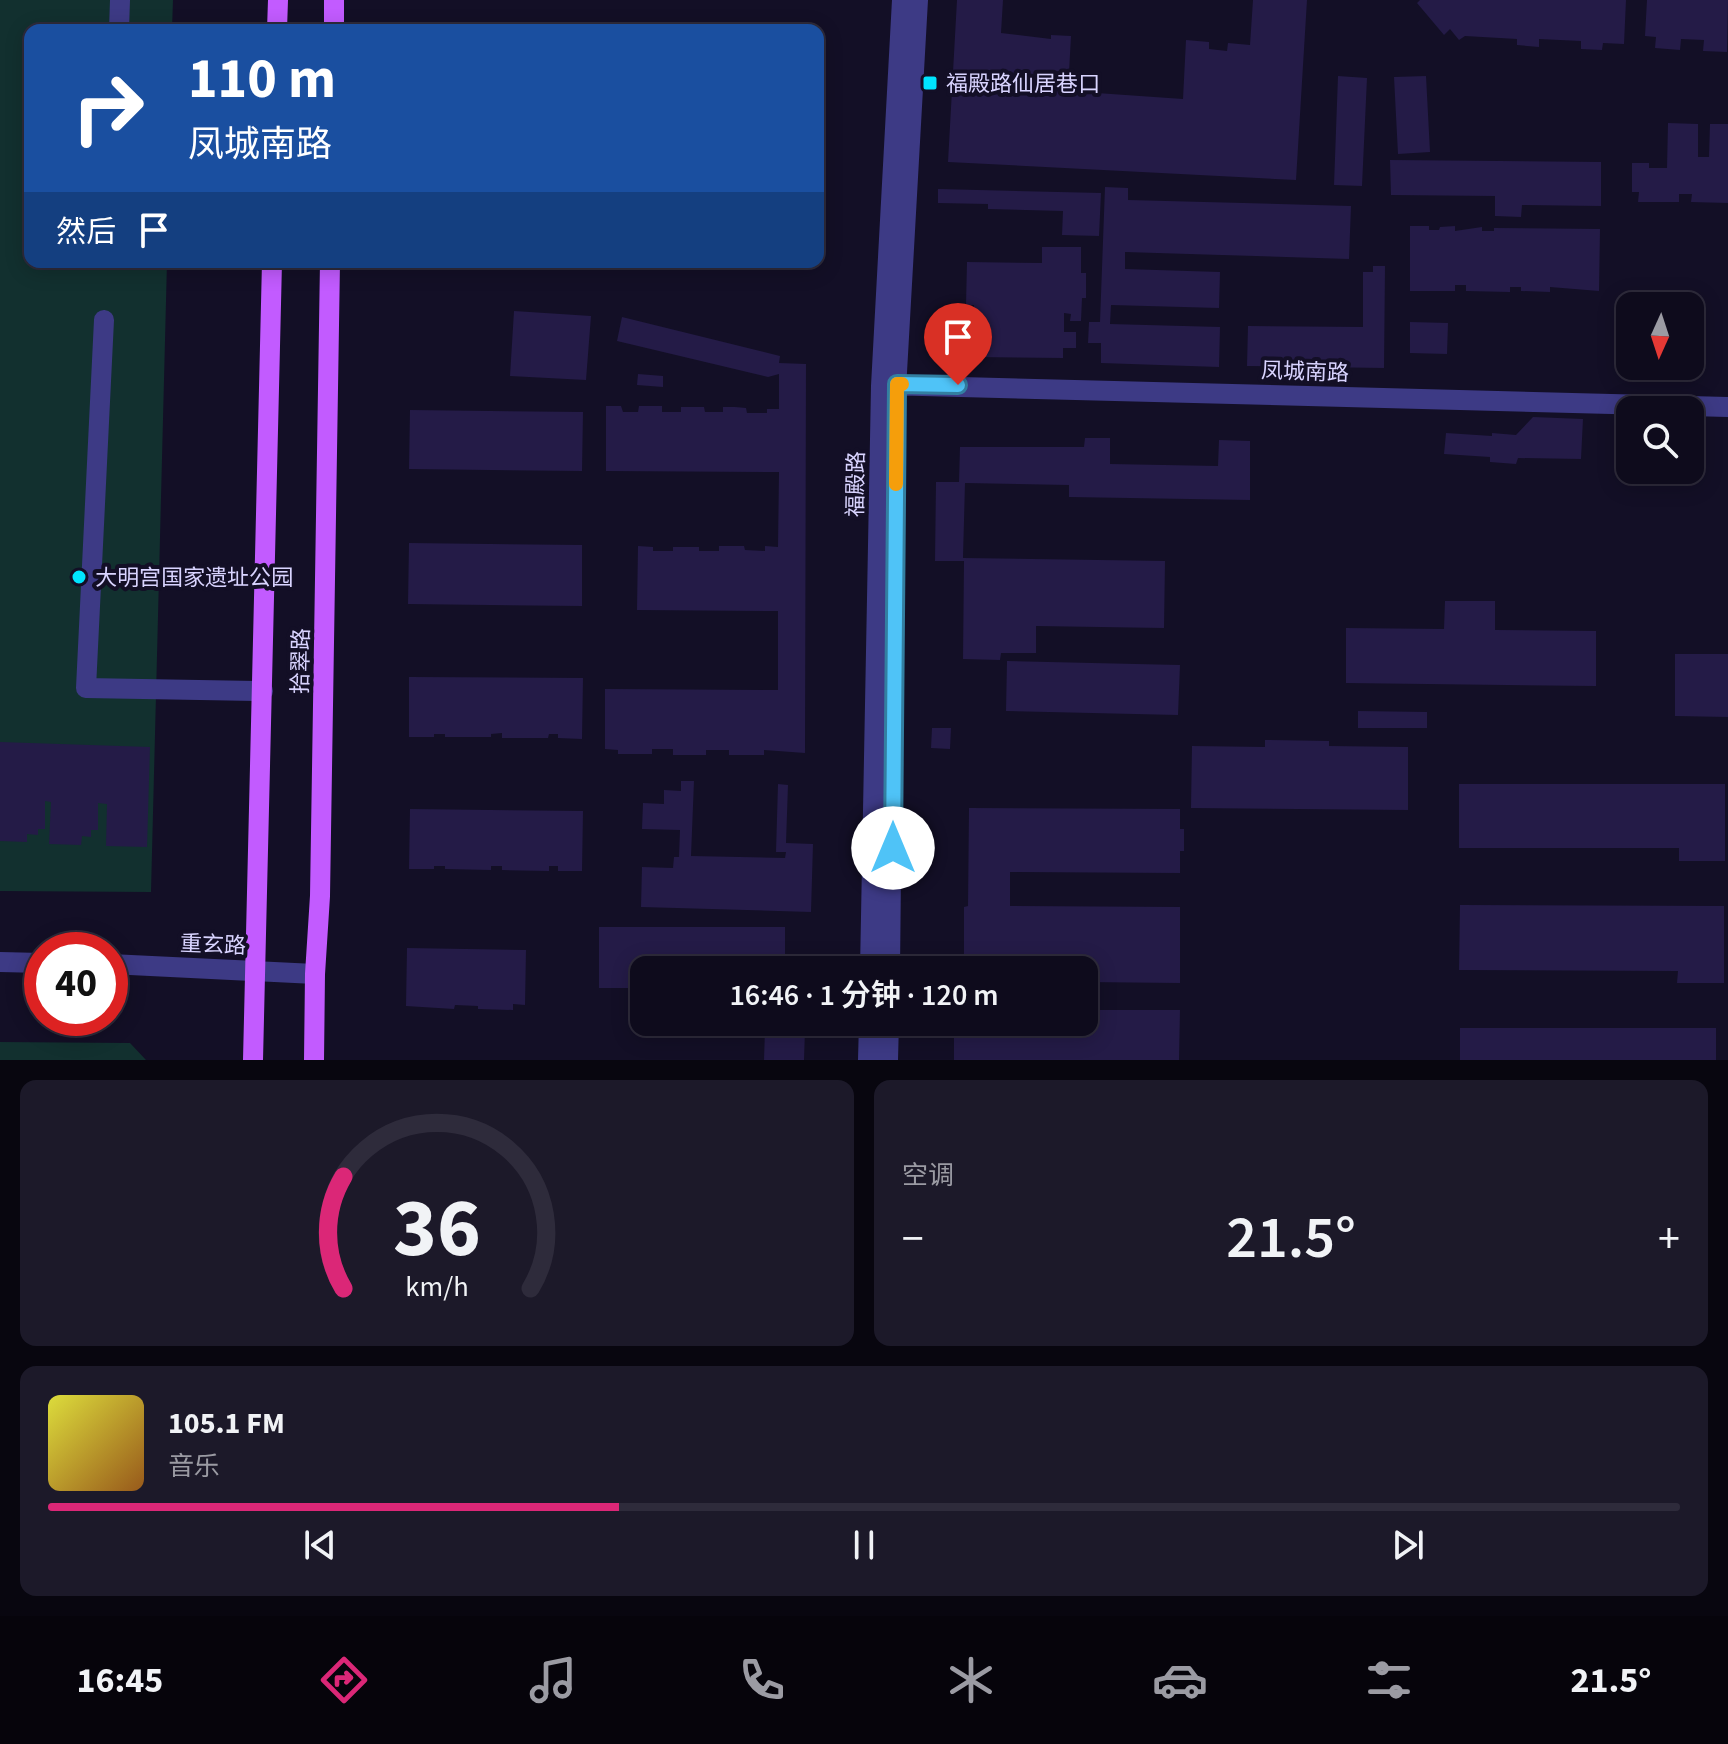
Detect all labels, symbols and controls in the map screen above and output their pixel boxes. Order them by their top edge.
text: 110 m [188,40,336,119]
icon: right [56,56,160,160]
place label: 福殿路仙居巷口 [946,68,1100,100]
marker: 福殿路仙居巷口 [921,74,939,92]
text: 凤城南路 [188,119,332,170]
icon: arrive [132,208,176,252]
text: 然后 [56,211,116,254]
north arrow [1616,292,1704,380]
map controls [1616,292,1704,484]
pin [924,303,992,385]
icon: arrive [936,315,980,359]
street label: 凤城南路 [1260,354,1350,390]
button: search [1616,396,1704,484]
street label: 福殿路 [839,451,873,517]
place label: 大明宫国家遗址公园 [95,562,293,594]
marker: 大明宫国家遗址公园 [70,568,88,586]
street label: 拾翠路 [284,628,318,694]
position arrow [851,806,935,890]
street label: 重玄路 [179,928,247,962]
speed limit sign: 40 [24,932,128,1036]
text: 16:46 · 1 分钟 · 120 m [729,974,999,1017]
text: 空调 [902,1157,954,1194]
text: 36 [393,1170,481,1288]
text: 21.5° [1226,1196,1356,1281]
text: − [902,1208,924,1271]
text: + [1658,1208,1680,1271]
text: km/h [405,1267,469,1307]
text: 105.1 FM [168,1402,285,1445]
text: 音乐 [168,1448,220,1485]
icon: previous [298,1523,342,1567]
icon: pause [842,1523,886,1567]
icon: next [1386,1523,1430,1567]
icon: directions [316,1652,372,1708]
icon: music [525,1652,581,1708]
icon: phone [734,1652,790,1708]
icon: climate [943,1652,999,1708]
icon: car [1152,1652,1208,1708]
icon: filters [1361,1652,1417,1708]
text: 16:45 [77,1655,163,1706]
text: 21.5° [1570,1655,1651,1706]

